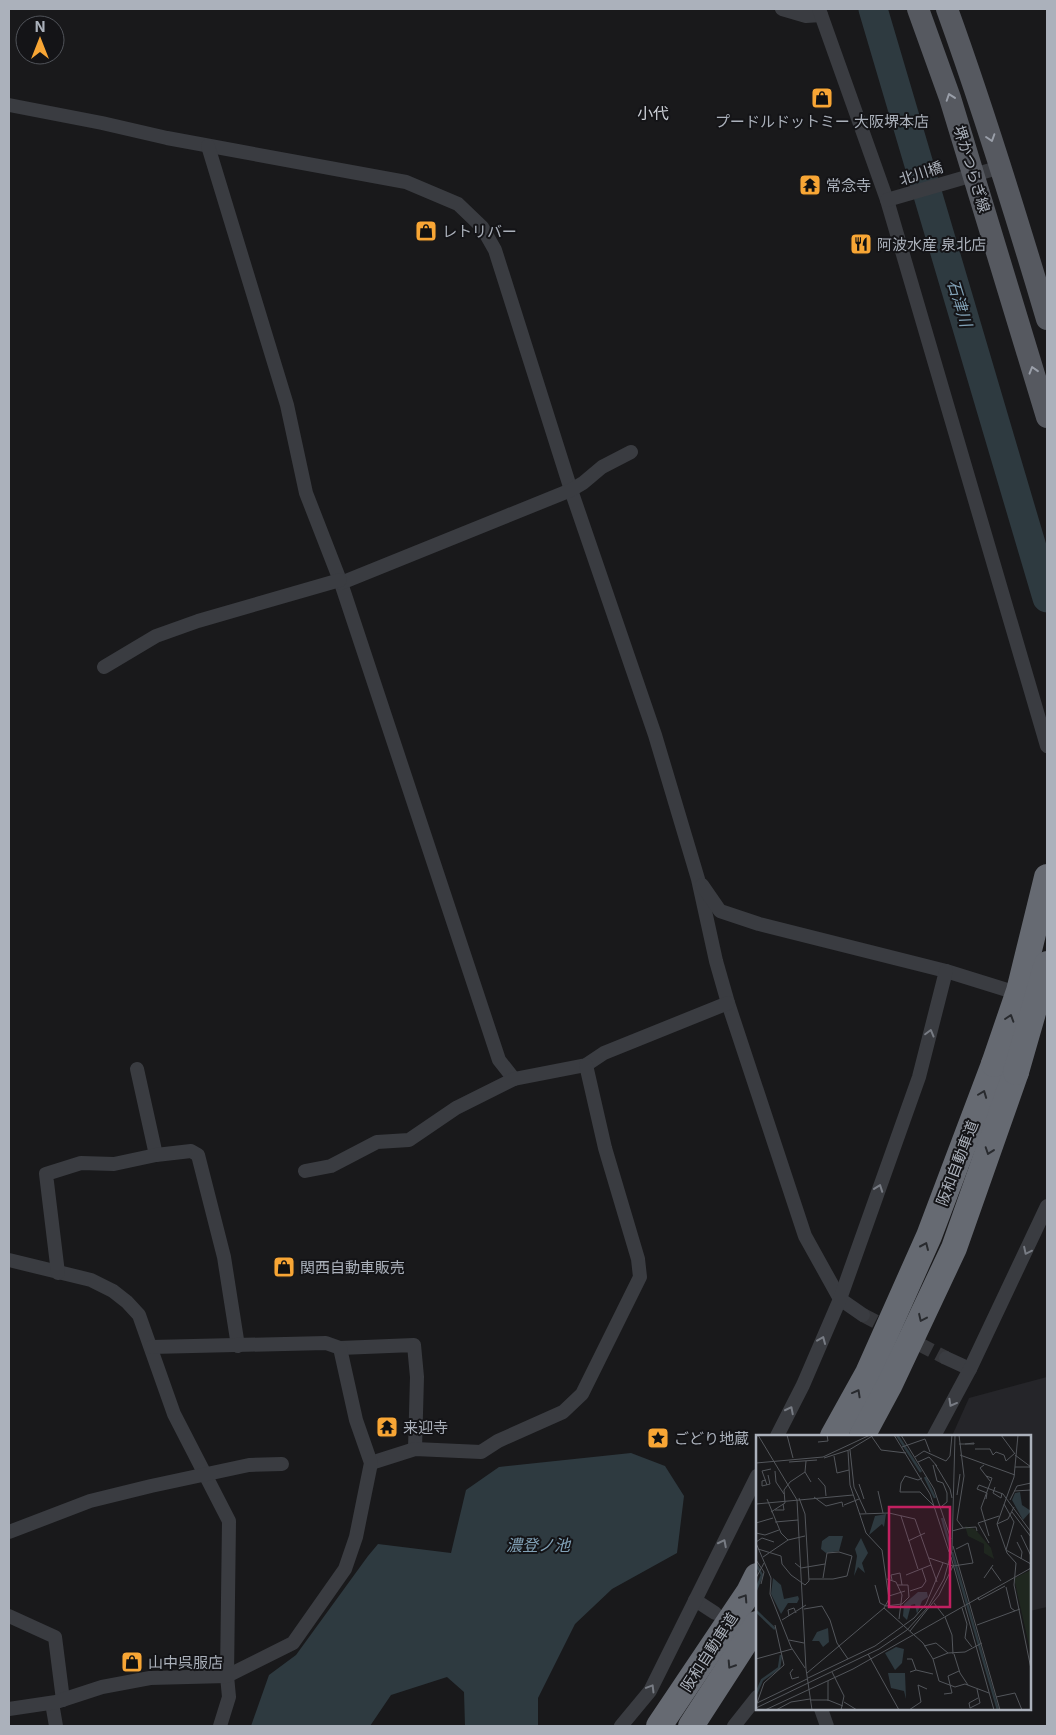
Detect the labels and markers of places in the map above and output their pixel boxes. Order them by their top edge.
shop icon: プードルドットミー 大阪堺本店 [810,86,834,110]
place label: プードルドットミー 大阪堺本店 [715,112,929,131]
temple icon: 常念寺 [798,173,822,197]
place label: 常念寺 [826,176,871,195]
shop icon: レトリバー [414,219,438,243]
place label: レトリバー [442,222,517,241]
restaurant icon: 阿波水産 泉北店 [849,232,873,256]
place label: 阿波水産 泉北店 [877,235,986,254]
shop icon: 関西自動車販売 [272,1255,296,1279]
place label: 関西自動車販売 [300,1258,405,1277]
temple icon: 来迎寺 [375,1415,399,1439]
place label: 来迎寺 [403,1418,448,1437]
place icon: ごどり地蔵 [646,1426,670,1450]
place label: ごどり地蔵 [674,1429,749,1448]
shop icon: 山中呉服店 [120,1650,144,1674]
place label: 山中呉服店 [148,1653,223,1672]

